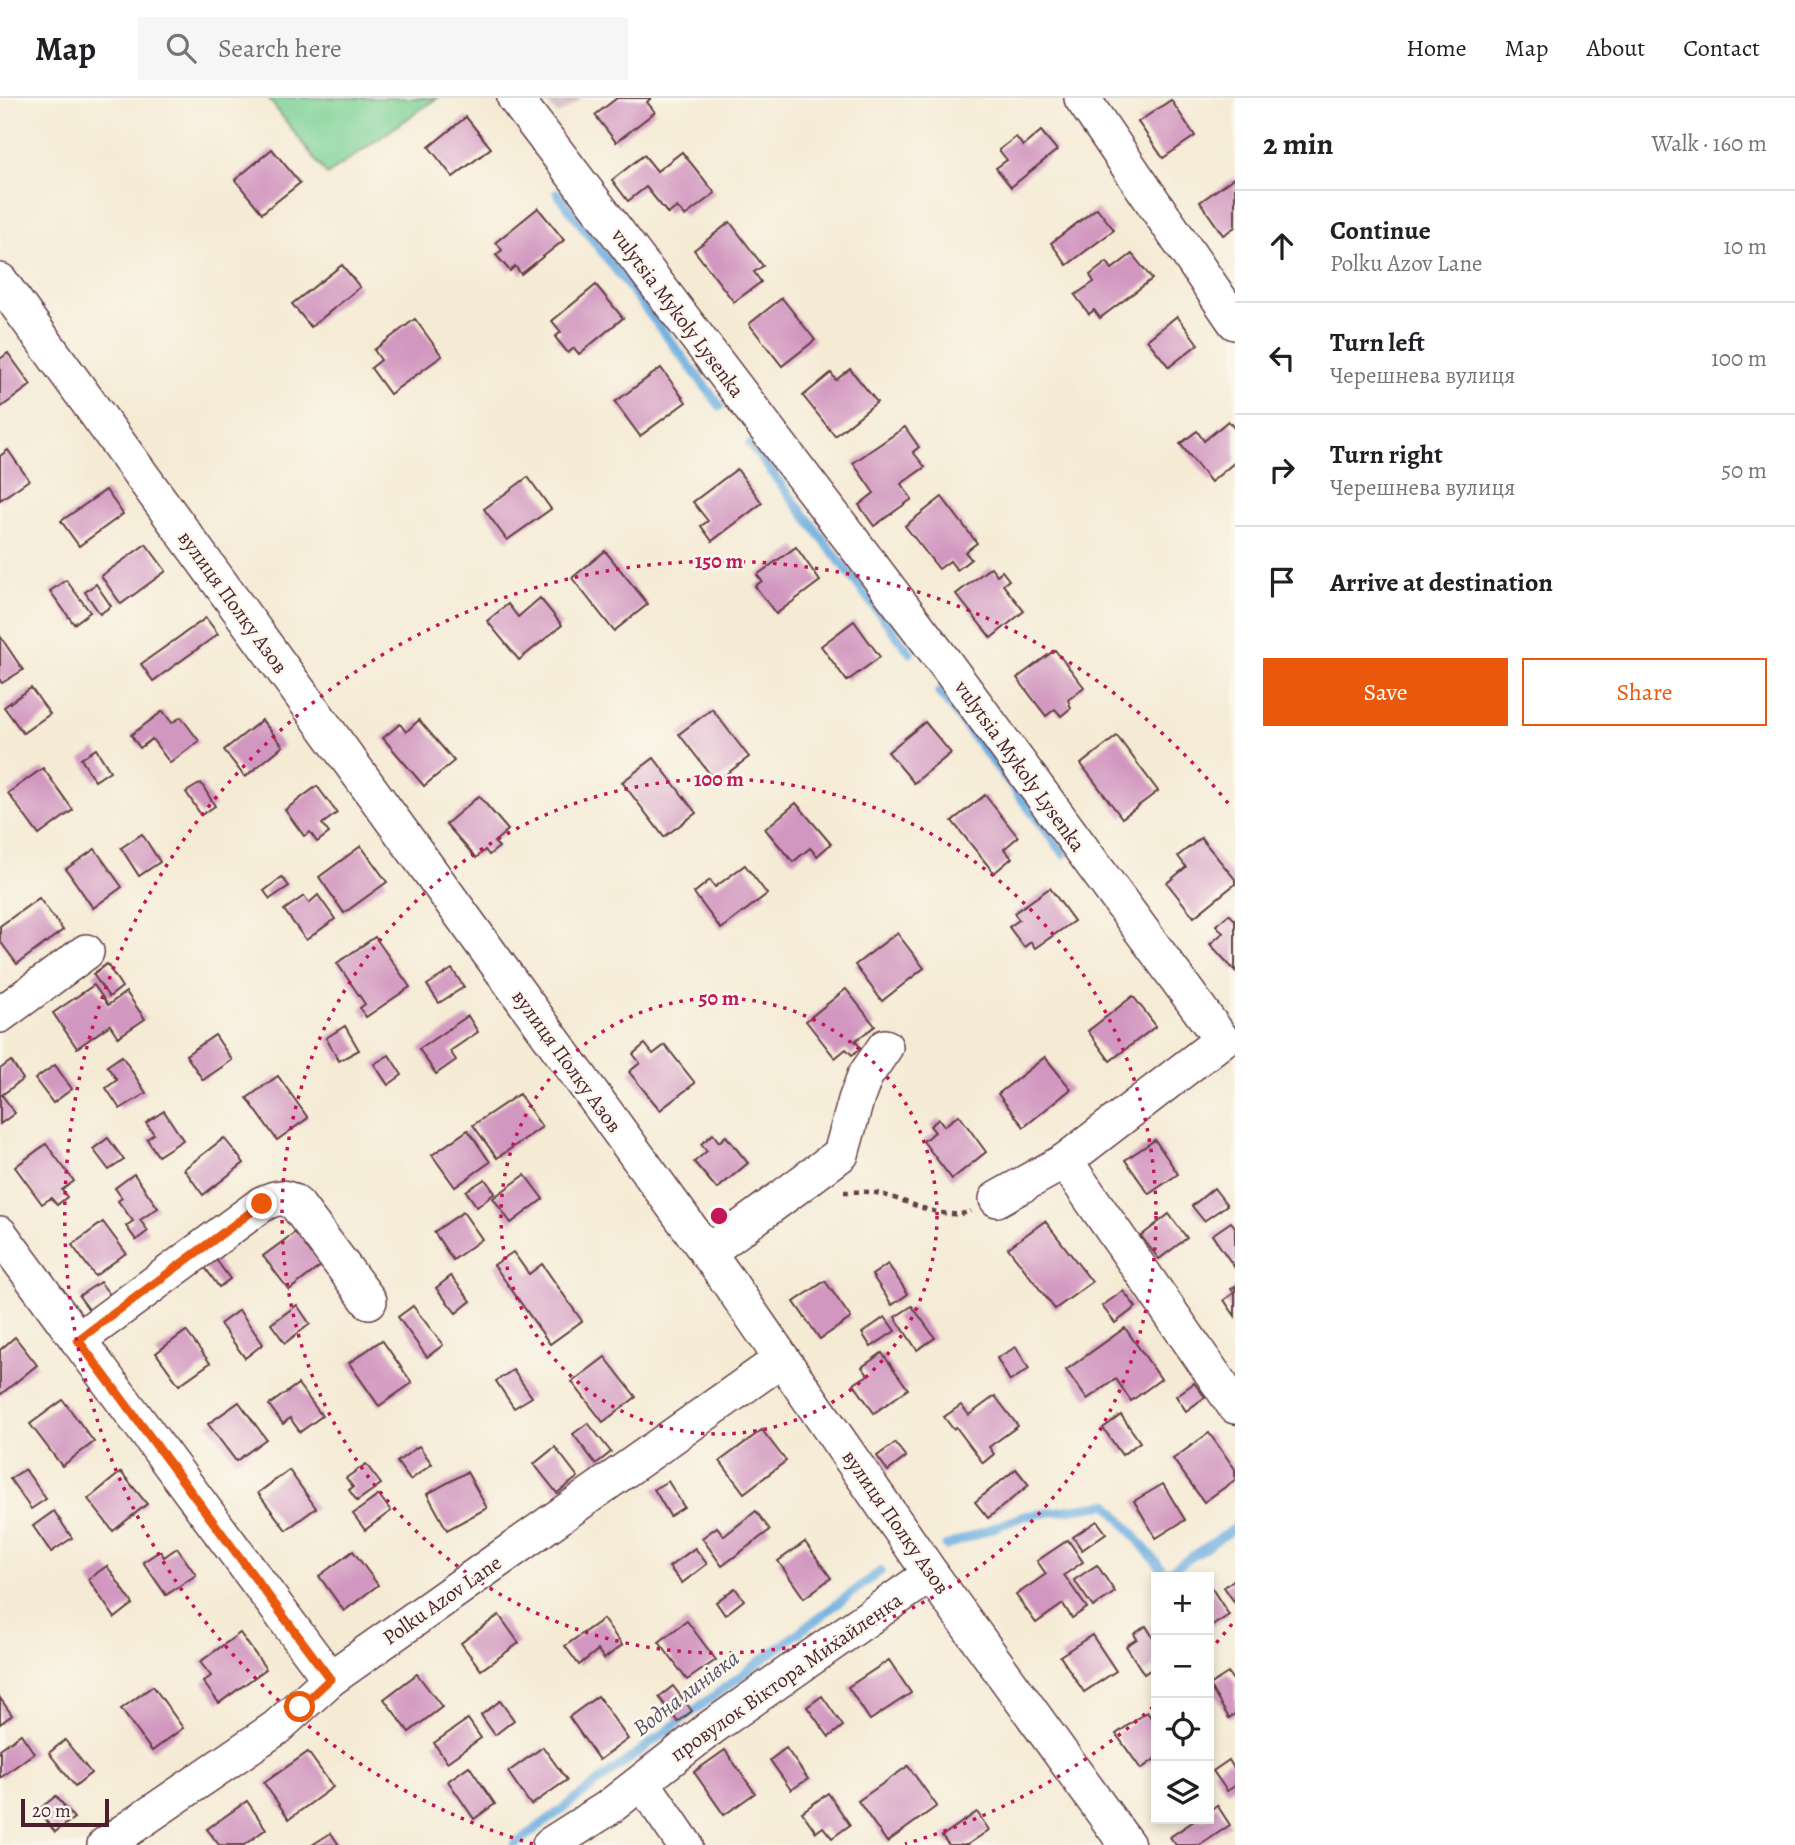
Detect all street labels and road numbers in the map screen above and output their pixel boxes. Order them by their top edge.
street label: vulytsia Mykoly Lysenka [604,222,751,404]
street label: вулиця Полку Азов [172,525,294,679]
street label: vulytsia Mykoly Lysenka [948,674,1092,857]
street label: вулиця Полку Азов [506,984,628,1138]
street label: вулиця Полку Азов [836,1444,956,1600]
street label: Polku Azov Lane [377,1549,507,1651]
street label: провулок Віктора Михайленка [664,1586,908,1768]

